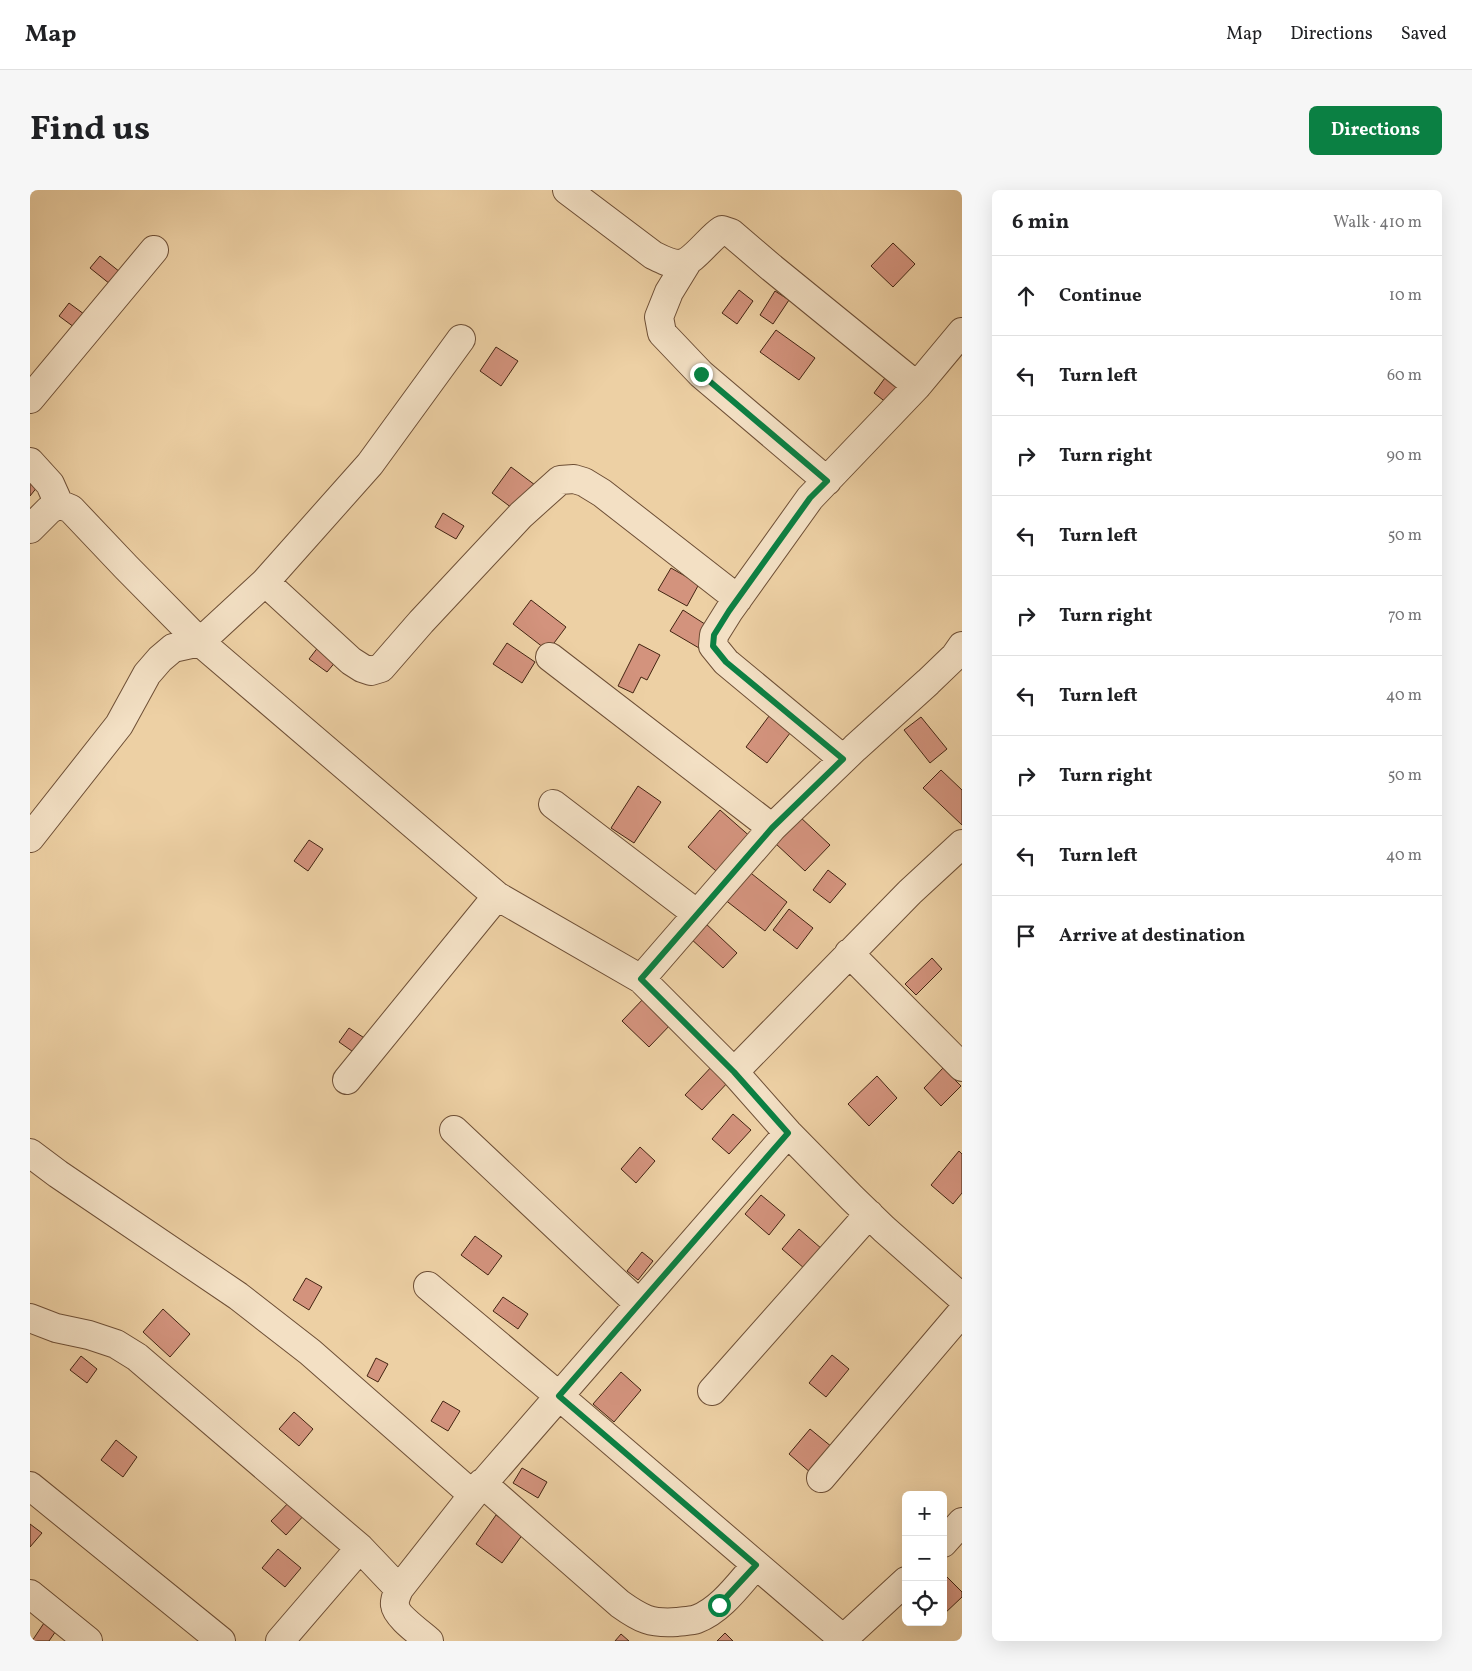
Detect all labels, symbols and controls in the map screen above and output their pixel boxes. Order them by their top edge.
text: Map [25,18,76,52]
text: Map [1226,22,1262,47]
text: Directions [1290,22,1373,47]
text: Saved [1401,22,1447,47]
text: Find us [30,106,150,154]
button: Directions [1309,106,1442,155]
text: 6 min [1012,208,1069,237]
text: Walk · 410 m [1333,212,1422,234]
icon: ahead [1012,282,1040,310]
text: Continue [1059,283,1142,309]
text: 10 m [1389,285,1422,307]
icon: left [1012,362,1040,390]
route end [690,363,713,386]
text: Turn left [1059,363,1138,389]
text: 60 m [1387,365,1422,387]
icon: right [1012,442,1040,470]
text: Turn right [1059,443,1152,469]
text: 90 m [1386,445,1422,467]
icon: left [1012,522,1040,550]
text: Turn left [1059,523,1138,549]
text: 50 m [1388,525,1422,547]
icon: right [1012,602,1040,630]
text: Turn right [1059,603,1152,629]
text: 70 m [1388,605,1422,627]
icon: left [1012,682,1040,710]
text: Turn left [1059,683,1138,709]
text: 40 m [1386,685,1422,707]
icon: right [1012,762,1040,790]
text: Turn right [1059,763,1152,789]
text: 50 m [1388,765,1422,787]
icon: left [1012,842,1040,870]
text: Turn left [1059,843,1138,869]
text: 40 m [1386,845,1422,867]
icon: arrive [1012,922,1040,950]
text: Arrive at destination [1059,923,1245,949]
map controls [902,1491,947,1626]
button: + [902,1491,947,1536]
button: − [902,1536,947,1581]
button: locate [902,1581,947,1626]
route start [708,1594,731,1617]

